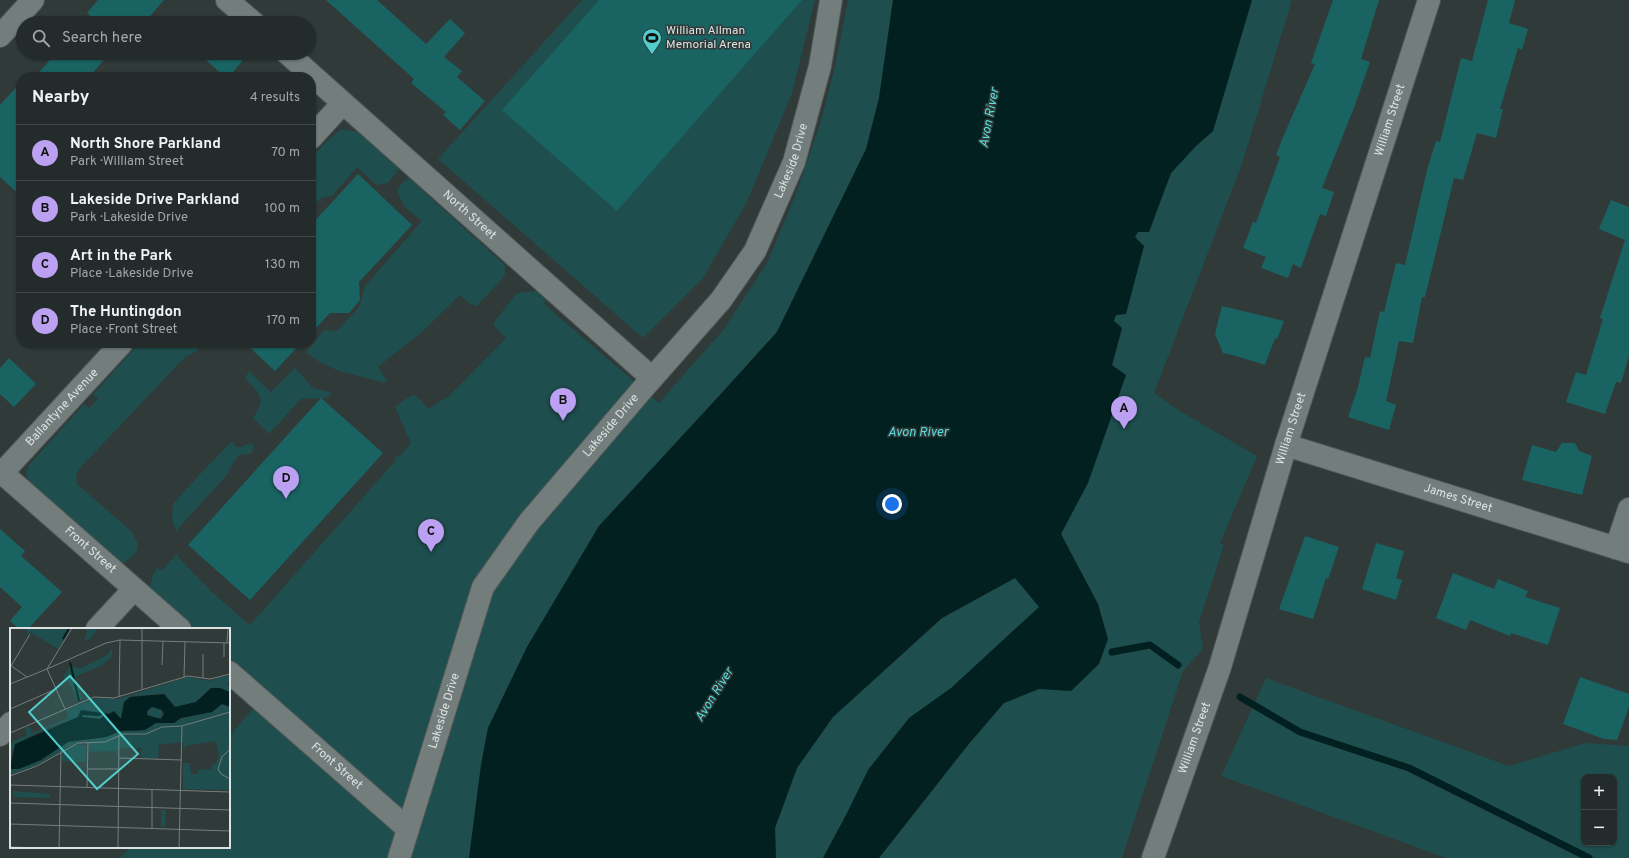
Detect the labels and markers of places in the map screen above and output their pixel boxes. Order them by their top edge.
place label: William Allman Memorial Arena [666,23,751,53]
sports icon: William Allman Memorial Arena [641,27,663,55]
pin: B [550,388,576,421]
pin: A [1111,396,1137,429]
pin: D [273,466,299,499]
pin: C [418,519,444,552]

